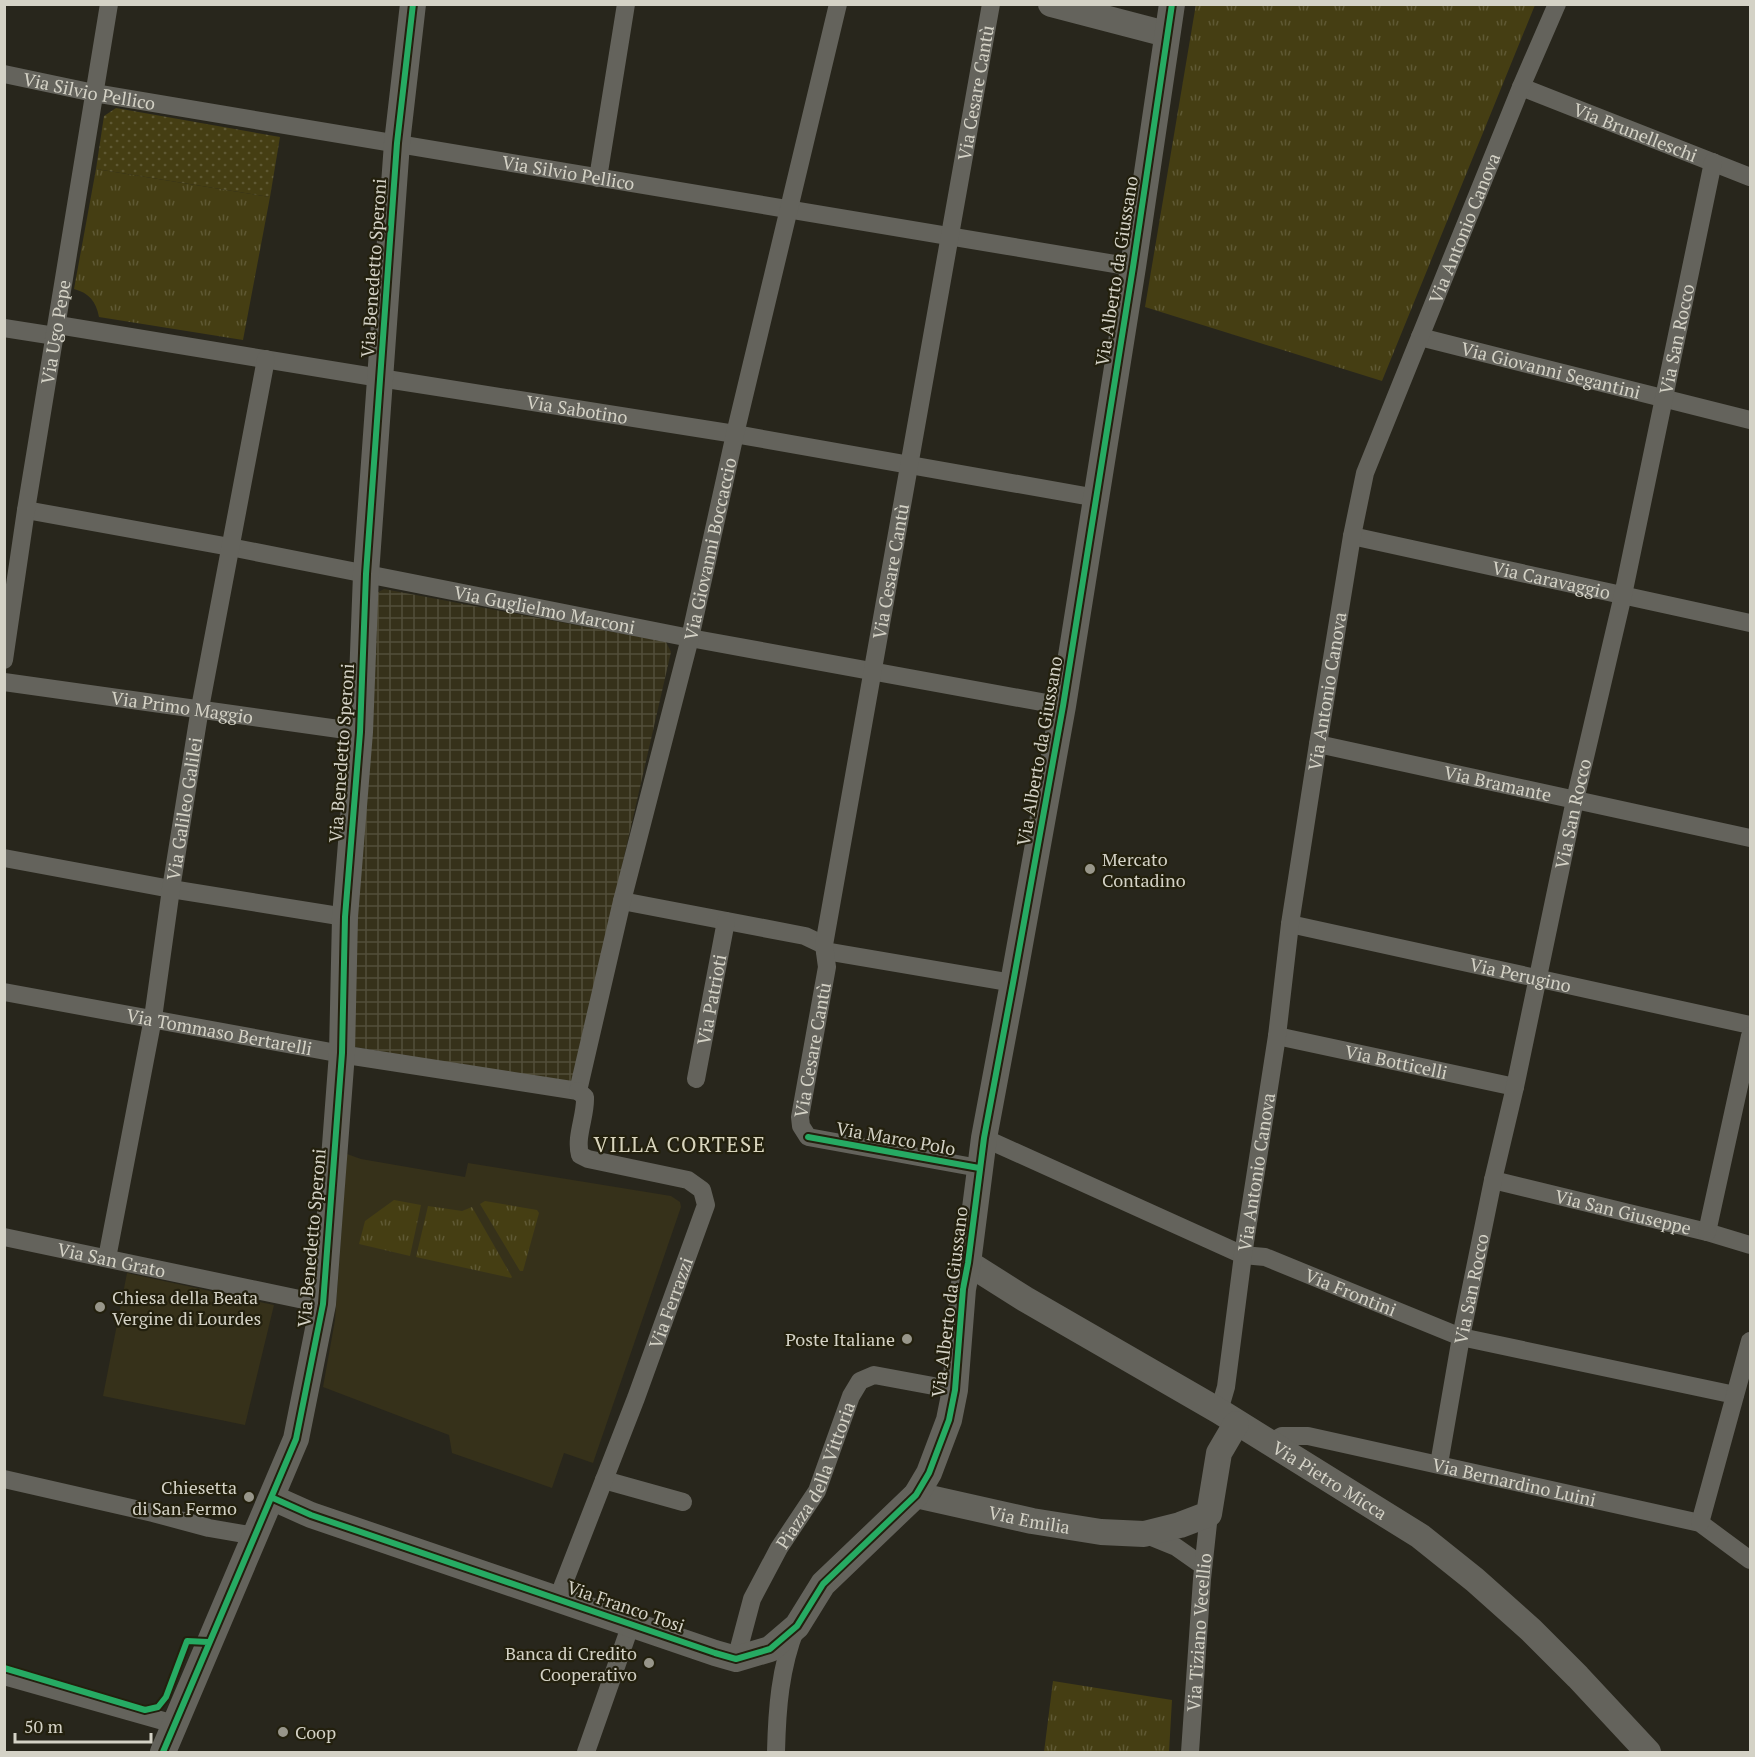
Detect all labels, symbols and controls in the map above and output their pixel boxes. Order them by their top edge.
street label: Via Cesare Cantù [951,23,999,162]
street label: Via Silvio Pellico [21,66,157,115]
street label: Via Brunelleschi [1570,97,1701,167]
street label: Via Antonio Canova [1423,149,1505,307]
street label: Via Silvio Pellico [500,150,637,195]
street label: Via Alberto da Giussano [1089,174,1143,368]
street label: Via Benedetto Speroni [355,178,391,358]
street label: Via Ugo Pepe [35,278,76,386]
street label: Via San Rocco [1653,281,1699,396]
street label: Via Giovanni Segantini [1459,336,1643,404]
street label: Via Sabotino [525,389,630,429]
street label: Via Giovanni Boccaccio [678,455,741,642]
street label: Via Cesare Cantù [867,502,914,641]
street label: Via Caravaggio [1490,555,1613,604]
street label: Via Guglielmo Marconi [452,580,637,639]
street label: Via Antonio Canova [1302,610,1351,772]
street label: Via Alberto da Giussano [1010,654,1068,848]
street label: Via Benedetto Speroni [323,663,359,843]
street label: Via Primo Maggio [110,685,255,729]
street label: Via Galileo Galilei [161,735,207,882]
street label: Via San Rocco [1549,756,1596,871]
street label: Via Bramante [1442,760,1554,806]
place label: Mercato Contadino [1102,847,1186,892]
marker: Mercato Contadino [1083,862,1097,876]
street label: Via Patrioti [691,952,731,1047]
street label: Via Perugino [1467,952,1574,997]
street label: Via Cesare Cantù [788,980,836,1120]
street label: Via Tommaso Bertarelli [124,1003,314,1060]
street label: Via Botticelli [1343,1039,1450,1084]
street label: Via Antonio Canova [1232,1091,1280,1253]
street label: Via Marco Polo [834,1116,958,1160]
district label: VILLA CORTESE [594,1130,766,1158]
street label: Via Benedetto Speroni [291,1147,331,1329]
street label: Via San Giuseppe [1553,1184,1694,1240]
street label: Via Alberto da Giussano [925,1205,973,1399]
street label: Via San Rocco [1448,1231,1494,1346]
street label: Via San Grato [55,1237,168,1283]
street label: Via Ferrazzi [643,1254,698,1352]
street label: Via Frontini [1301,1263,1400,1321]
place label: Chiesa della Beata Vergine di Lourdes [112,1285,261,1330]
marker: Chiesa della Beata Vergine di Lourdes [93,1300,107,1314]
place label: Poste Italiane [785,1327,895,1351]
marker: Poste Italiane [900,1332,914,1346]
street label: Piazza della Vittoria [770,1398,860,1553]
street label: Via Pietro Micca [1268,1435,1392,1525]
street label: Via Bernardino Luini [1430,1452,1598,1512]
place label: Chiesetta di San Fermo [132,1475,237,1520]
marker: Chiesetta di San Fermo [242,1490,256,1504]
street label: Via Emilia [986,1500,1072,1539]
street label: Via Tiziano Vecellio [1181,1552,1217,1712]
street label: Via Franco Tosi [564,1575,688,1637]
place label: Banca di Credito Cooperativo [505,1641,637,1686]
marker: Banca di Credito Cooperativo [642,1656,656,1670]
scale bar [15,1706,152,1744]
text: 50 m [24,1714,64,1738]
place label: Coop [295,1720,336,1744]
marker: Coop [276,1725,290,1739]

